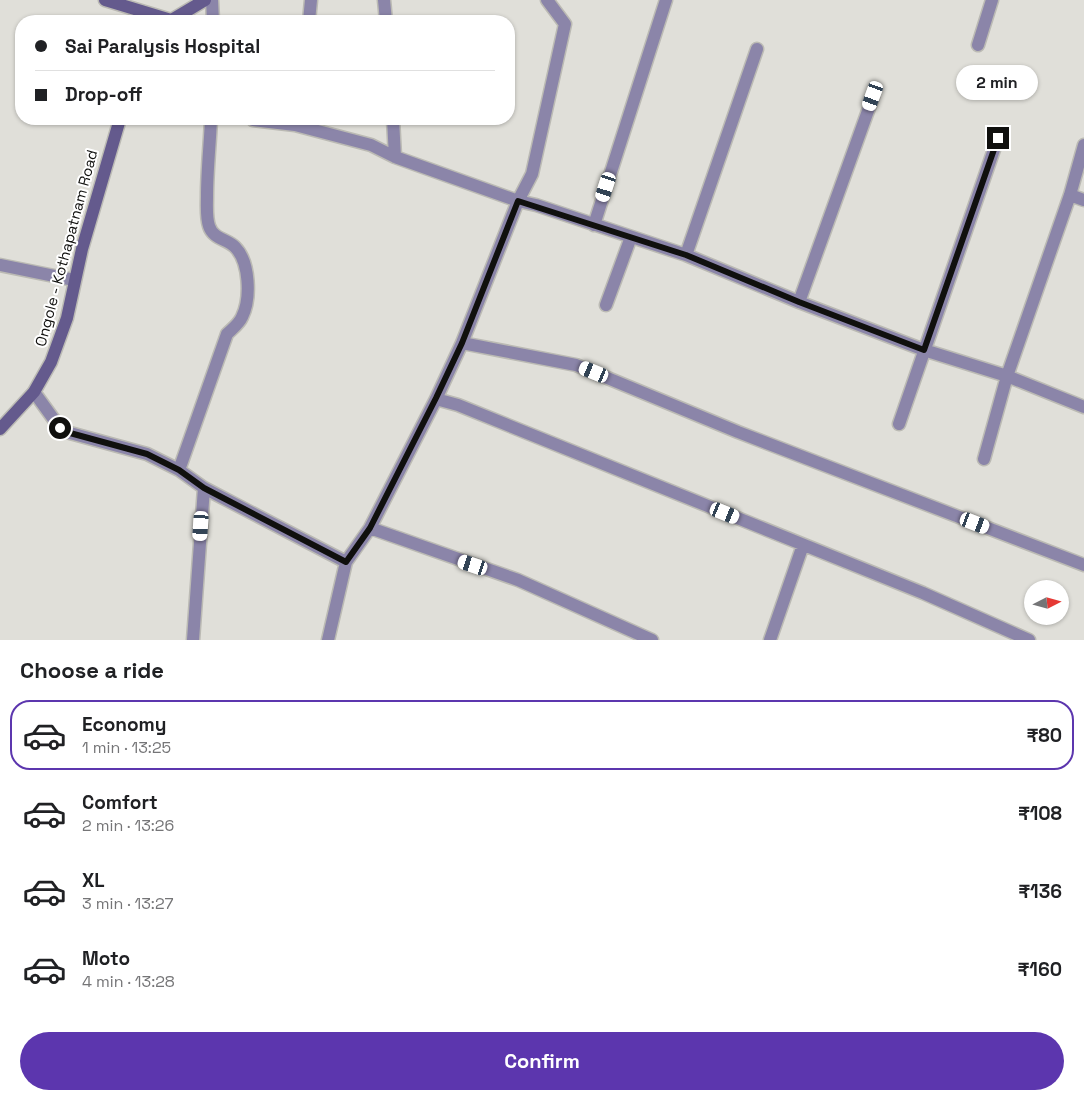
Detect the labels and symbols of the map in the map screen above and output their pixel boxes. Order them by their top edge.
callout: 2 min [957,66,1039,100]
car [860,79,885,113]
route end [987,127,1009,149]
street label: Ongole - Kothapatnam Road [31,147,101,349]
car [594,170,617,204]
car [577,359,610,385]
route start [49,417,71,439]
car [708,500,741,526]
car [192,511,209,541]
car [958,511,991,535]
car [456,553,489,577]
north arrow [1024,580,1069,625]

